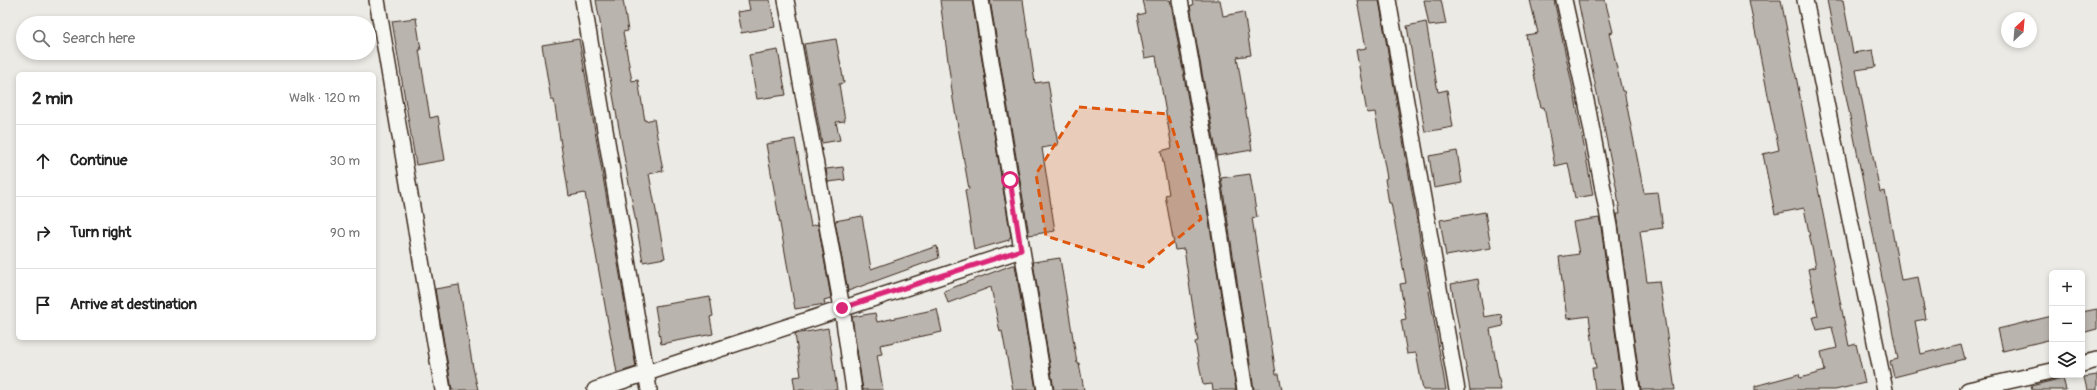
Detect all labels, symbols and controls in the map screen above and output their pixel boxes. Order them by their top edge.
north arrow [2001,12,2037,48]
search box [16,16,376,60]
icon: search [30,27,52,49]
text: Search here [62,29,135,48]
text: 2 min [32,88,73,109]
text: Walk · 120 m [289,90,360,106]
icon: ahead [32,150,54,172]
text: Continue [70,151,128,170]
text: 30 m [330,153,360,169]
route start [1001,171,1019,189]
icon: right [32,222,54,244]
text: Turn right [70,223,131,242]
text: 90 m [330,225,360,241]
map controls [2049,270,2085,378]
button: + [2049,270,2085,306]
icon: arrive [32,294,54,316]
text: Arrive at destination [70,295,197,314]
route end [833,299,851,317]
button: − [2049,306,2085,342]
button: layers [2049,342,2085,378]

